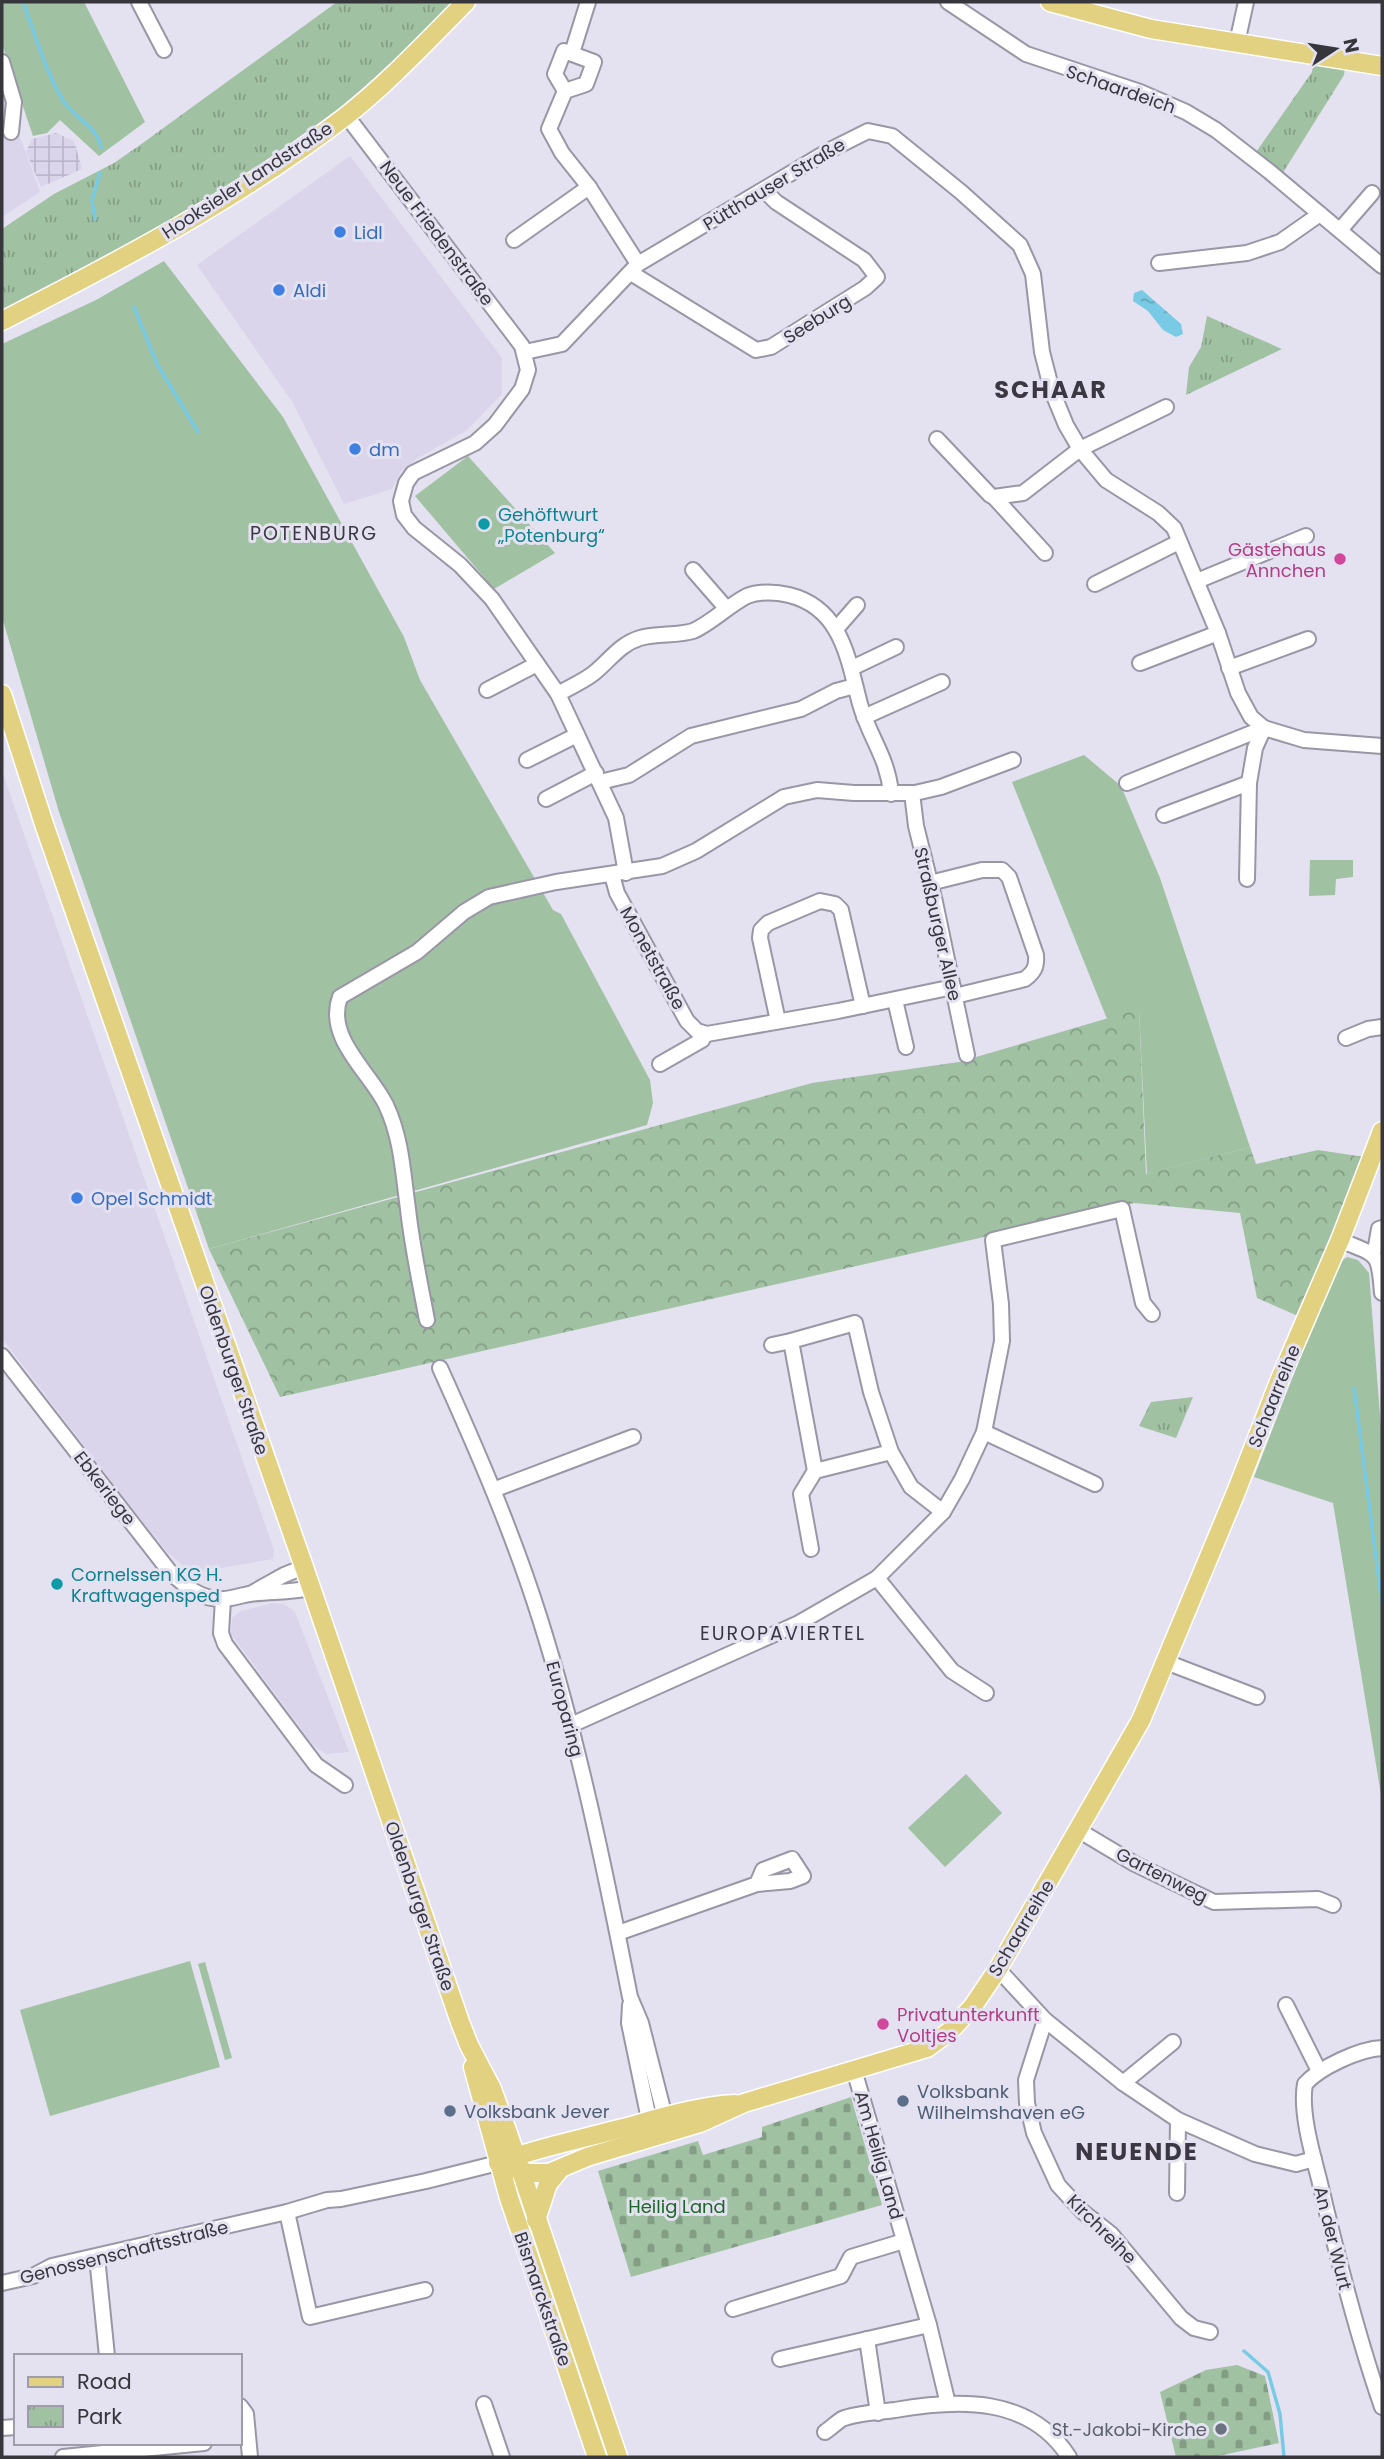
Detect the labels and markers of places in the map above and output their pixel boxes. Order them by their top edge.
place label: Lidl [354,220,383,245]
marker: Lidl [332,224,348,240]
place label: Aldi [293,278,326,303]
marker: Aldi [271,282,287,298]
place label: dm [369,437,400,462]
marker: dm [347,441,363,457]
place label: Gehöftwurt „Potenburg“ [497,502,605,548]
marker: Gehöftwurt „Potenburg“ [476,516,492,532]
place label: Gästehaus Annchen [1228,537,1326,583]
marker: Gästehaus Annchen [1332,551,1348,567]
place label: Opel Schmidt [91,1186,212,1211]
marker: Opel Schmidt [69,1190,85,1206]
place label: Cornelssen KG H. Kraftwagensped [71,1562,222,1608]
marker: Cornelssen KG H. Kraftwagensped [49,1576,65,1592]
place label: Privatunterkunft Voltjes [897,2002,1040,2048]
marker: Privatunterkunft Voltjes [875,2016,891,2032]
place label: Volksbank Wilhelmshaven eG [917,2079,1085,2125]
marker: Volksbank Wilhelmshaven eG [895,2093,911,2109]
place label: Volksbank Jever [464,2099,610,2124]
marker: Volksbank Jever [442,2103,458,2119]
place label: St.-Jakobi-Kirche [1052,2417,1207,2442]
marker: St.-Jakobi-Kirche [1213,2421,1229,2437]

